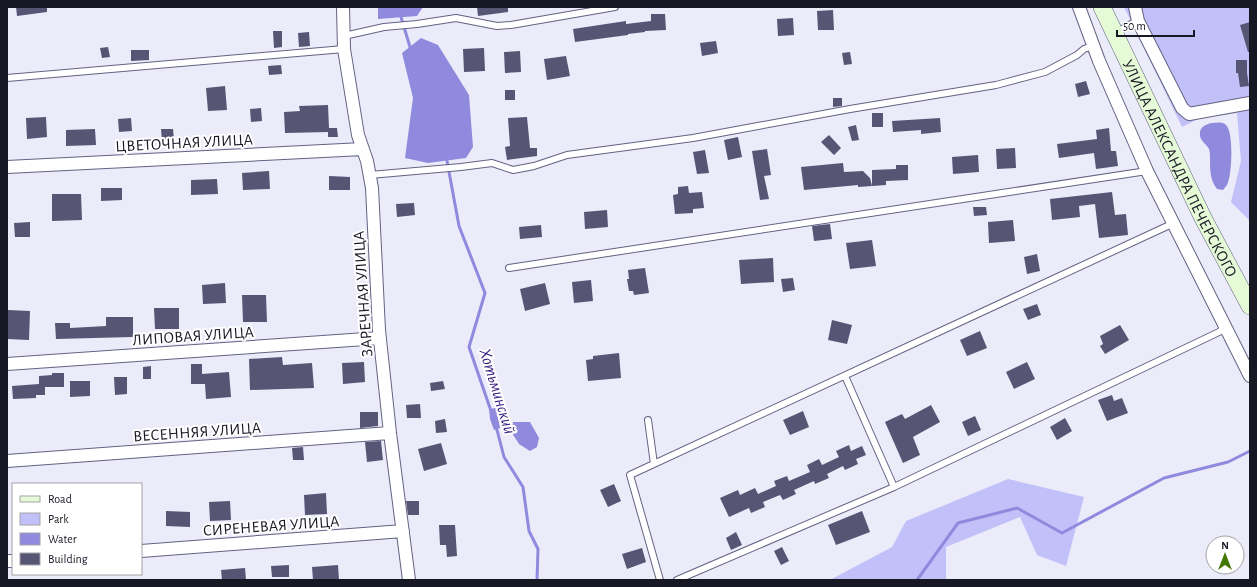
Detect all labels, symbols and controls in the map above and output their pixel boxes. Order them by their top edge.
scale bar [1117,12,1194,38]
text: 50 m [1123,20,1146,32]
street label: УЛИЦА АЛЕКСАНДРА ПЕЧЕРСКОГО [1119,57,1240,280]
street label: ЦВЕТОЧНАЯ УЛИЦА [115,131,254,155]
street label: ЗАРЕЧНАЯ УЛИЦА [351,230,375,357]
street label: ЛИПОВАЯ УЛИЦА [132,324,255,348]
water label: Хотьминский [476,346,519,436]
street label: ВЕСЕННЯЯ УЛИЦА [133,420,262,444]
legend [12,483,142,575]
text: Road [48,493,72,505]
text: Park [48,513,69,525]
street label: СИРЕНЕВАЯ УЛИЦА [202,513,341,539]
text: Water [48,533,77,545]
north arrow [1205,535,1245,575]
text: N [1221,540,1229,551]
text: Building [48,553,88,565]

